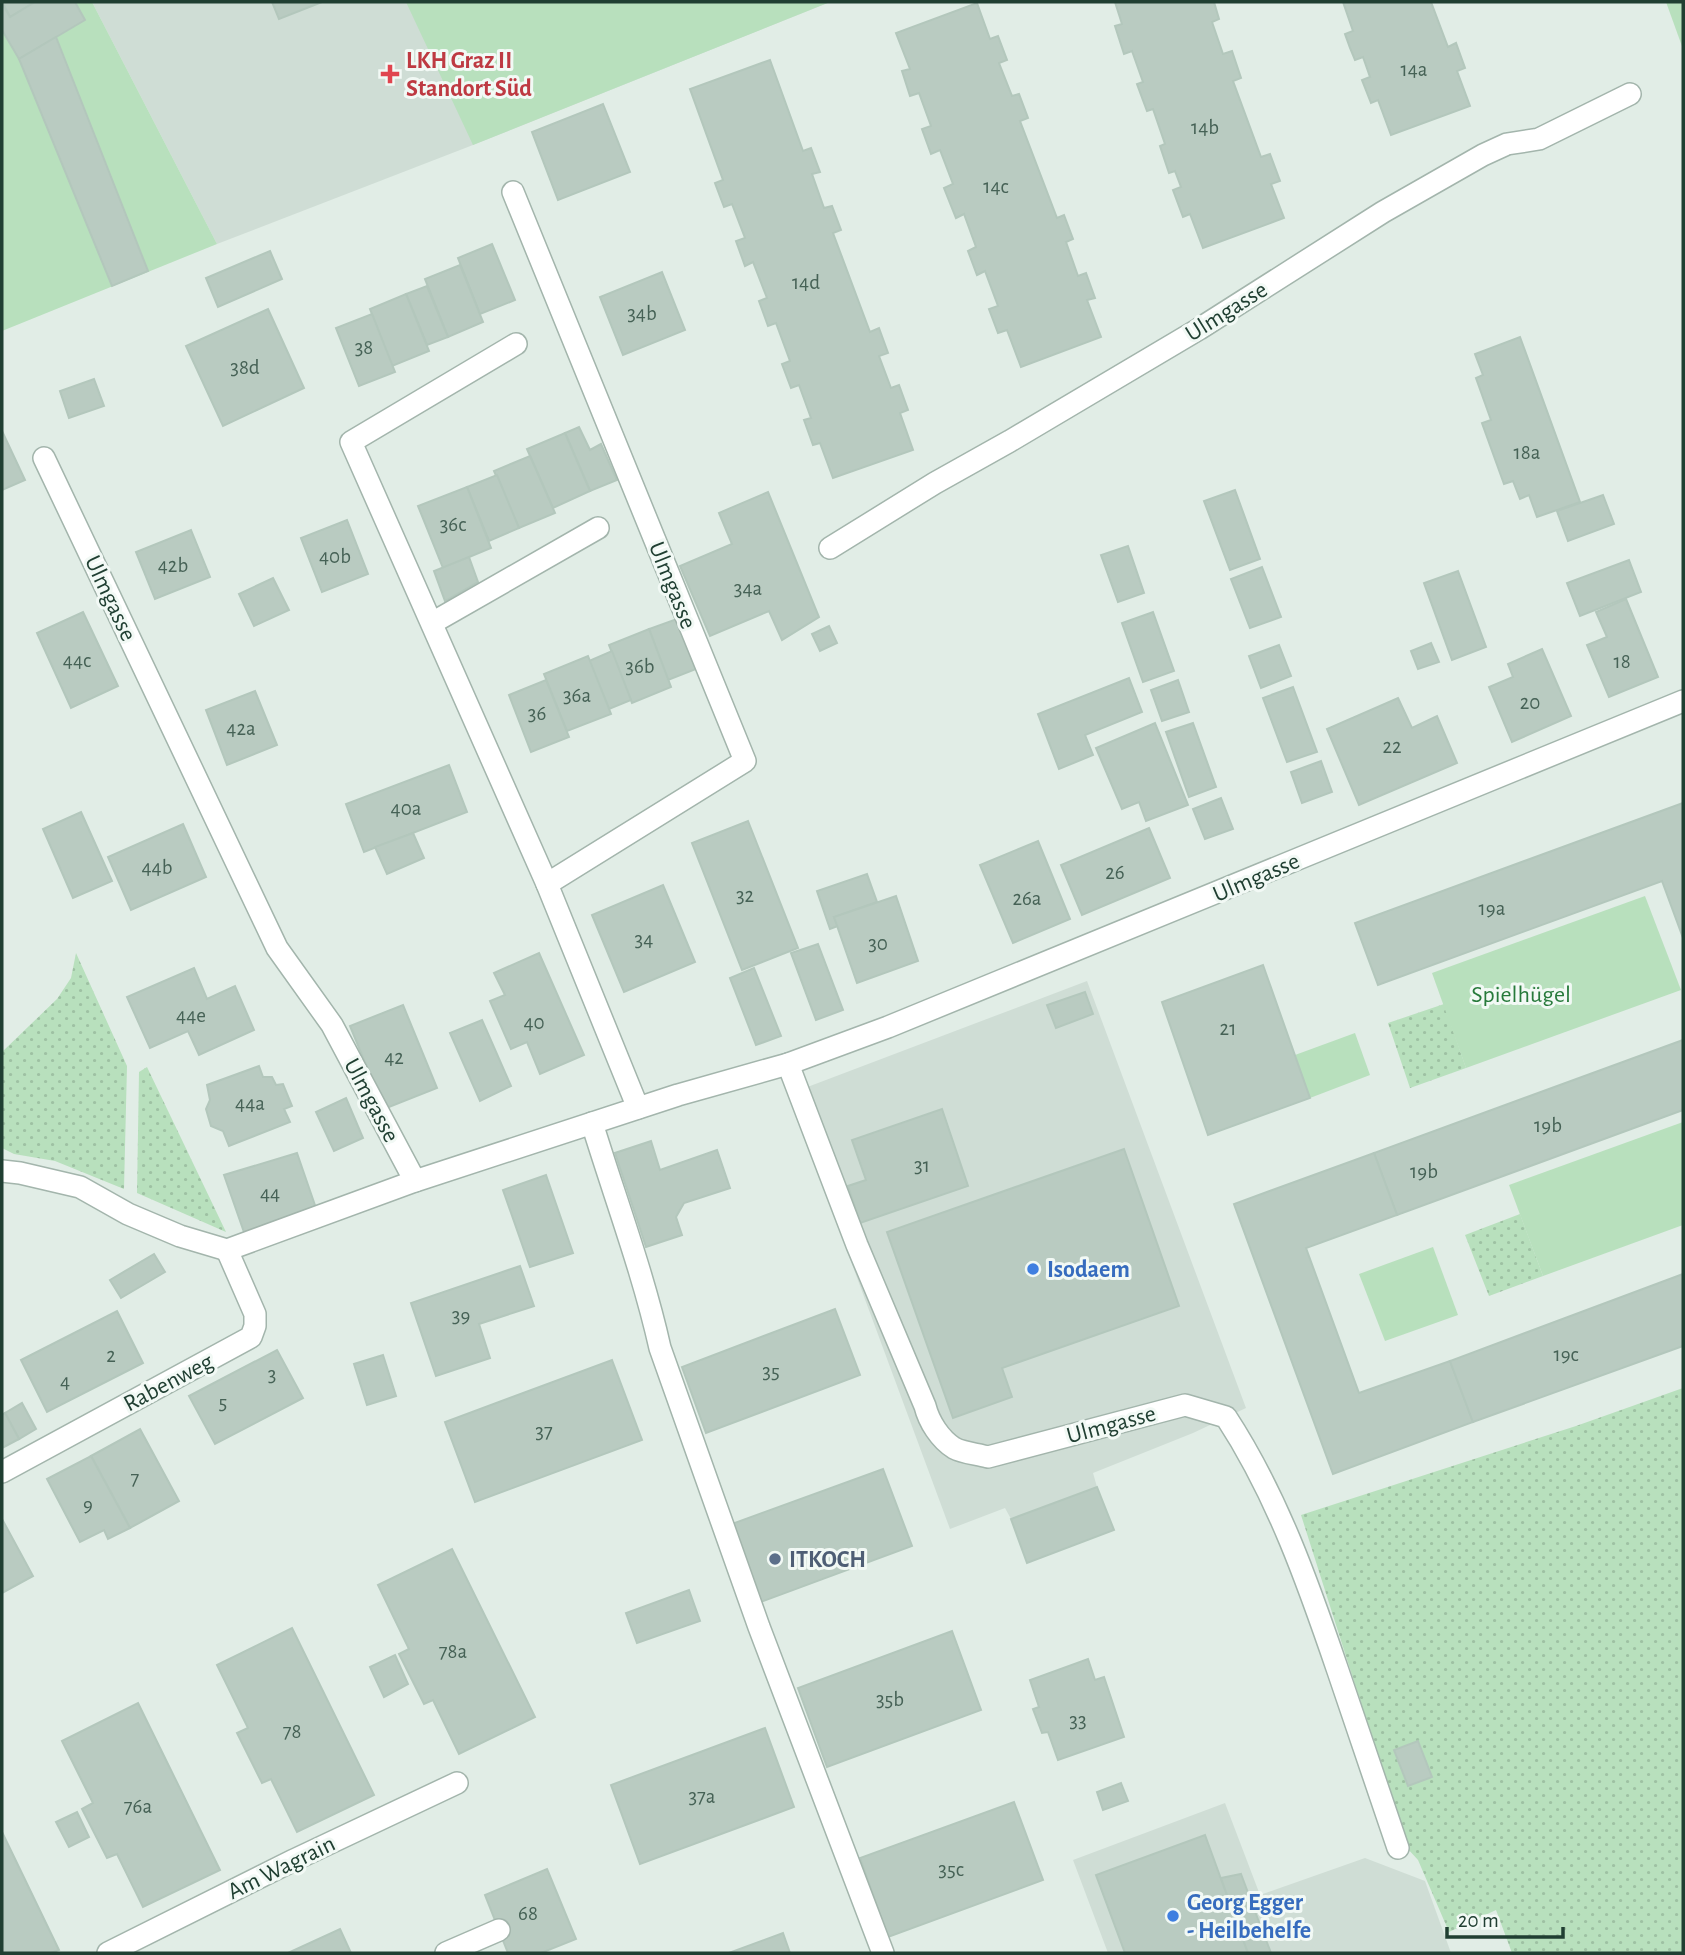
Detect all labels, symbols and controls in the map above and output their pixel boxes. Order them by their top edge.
place label: LKH Graz II Standort Süd [406,49,532,101]
house number: 14a [1400,59,1428,80]
marker: LKH Graz II Standort Süd [380,64,400,84]
house number: 14b [1191,117,1219,138]
house number: 14c [983,176,1009,197]
house number: 14d [792,272,820,293]
street label: Ulmgasse [1181,277,1272,346]
house number: 34b [627,303,657,324]
house number: 38 [355,337,373,358]
house number: 38d [230,357,260,378]
house number: 18a [1514,442,1541,463]
house number: 36c [440,514,466,535]
street label: Ulmgasse [644,538,700,632]
house number: 40b [319,546,351,567]
street label: Ulmgasse [80,552,140,645]
house number: 42b [158,555,188,576]
house number: 34a [734,578,763,599]
house number: 44c [63,650,91,671]
house number: 18 [1613,651,1631,672]
house number: 36b [625,656,655,677]
house number: 36a [563,685,591,706]
house number: 20 [1520,692,1540,713]
house number: 36 [528,703,546,724]
house number: 42a [226,718,256,739]
house number: 22 [1382,736,1402,757]
house number: 40a [391,798,422,819]
street label: Ulmgasse [1210,849,1303,907]
house number: 44b [142,857,173,878]
house number: 26 [1105,862,1125,883]
house number: 32 [736,885,754,906]
house number: 26a [1012,888,1042,909]
house number: 19a [1479,898,1506,919]
house number: 34 [635,929,653,950]
house number: 30 [868,933,888,954]
park label: Spielhügel [1471,983,1571,1007]
house number: 44e [176,1005,206,1026]
house number: 40 [523,1012,545,1033]
house number: 21 [1220,1018,1236,1039]
house number: 42 [384,1047,404,1068]
street label: Ulmgasse [339,1054,403,1146]
house number: 44a [235,1093,265,1114]
house number: 19b [1534,1115,1562,1136]
house number: 31 [914,1155,930,1176]
house number: 19b [1410,1161,1438,1182]
house number: 44 [260,1183,280,1204]
place label: Isodaem [1047,1258,1130,1282]
marker: Isodaem [1025,1261,1041,1277]
house number: 39 [452,1305,470,1326]
house number: 19c [1553,1344,1579,1365]
house number: 2 [106,1345,116,1366]
street label: Rabenweg [120,1349,217,1416]
house number: 35 [762,1361,780,1382]
house number: 3 [268,1364,276,1385]
house number: 4 [60,1371,70,1392]
house number: 5 [219,1392,227,1413]
street label: Ulmgasse [1064,1402,1159,1448]
house number: 37 [535,1421,553,1442]
house number: 7 [131,1468,140,1489]
house number: 9 [83,1494,93,1515]
place label: ITKOCH [789,1548,866,1572]
marker: ITKOCH [767,1551,783,1567]
house number: 78a [439,1641,468,1662]
house number: 35b [876,1689,904,1710]
house number: 33 [1069,1710,1087,1731]
house number: 78 [283,1721,301,1742]
house number: 37a [688,1786,716,1807]
house number: 76a [124,1796,152,1817]
street label: Am Wagrain [224,1832,339,1904]
house number: 35c [938,1859,964,1880]
place label: Georg Egger - Heilbehelfe [1187,1891,1311,1943]
scale bar [1447,1896,1562,1940]
house number: 68 [518,1903,538,1924]
marker: Georg Egger - Heilbehelfe [1165,1908,1181,1924]
text: 20 m [1458,1910,1499,1931]

